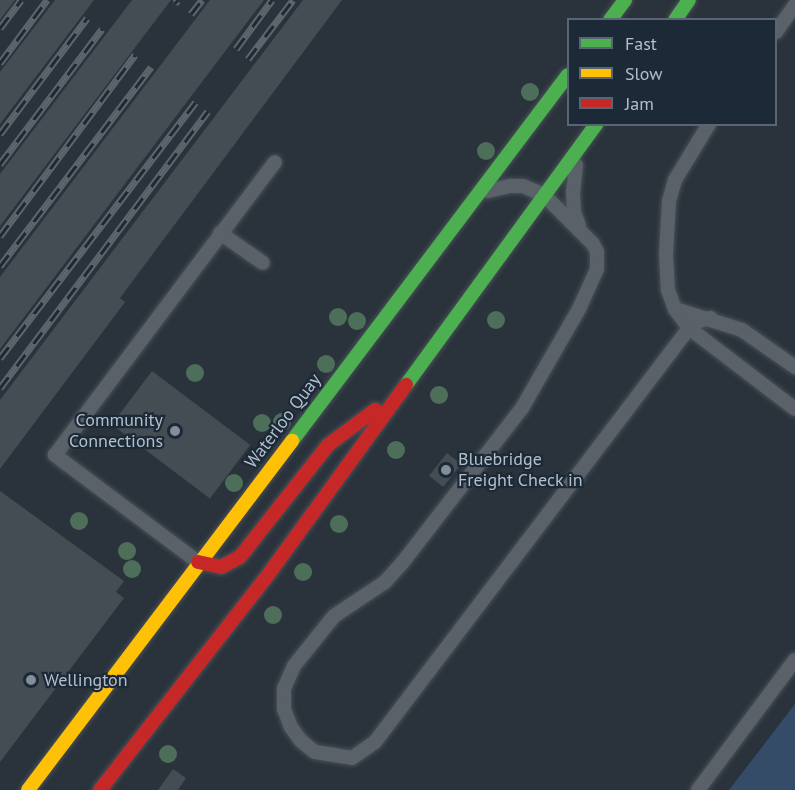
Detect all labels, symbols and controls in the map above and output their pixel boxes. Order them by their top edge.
legend [567,18,777,126]
text: Fast [625,32,657,55]
text: Slow [625,62,663,85]
text: Jam [625,92,654,115]
street label: Waterloo Quay [240,369,326,473]
place label: Community Connections [69,410,163,452]
marker: Community Connections [168,424,182,438]
place label: Bluebridge Freight Check in [458,449,583,492]
marker: Bluebridge Freight Check in [439,463,453,477]
place label: Wellington [44,669,128,691]
marker: Wellington [22,671,40,689]

